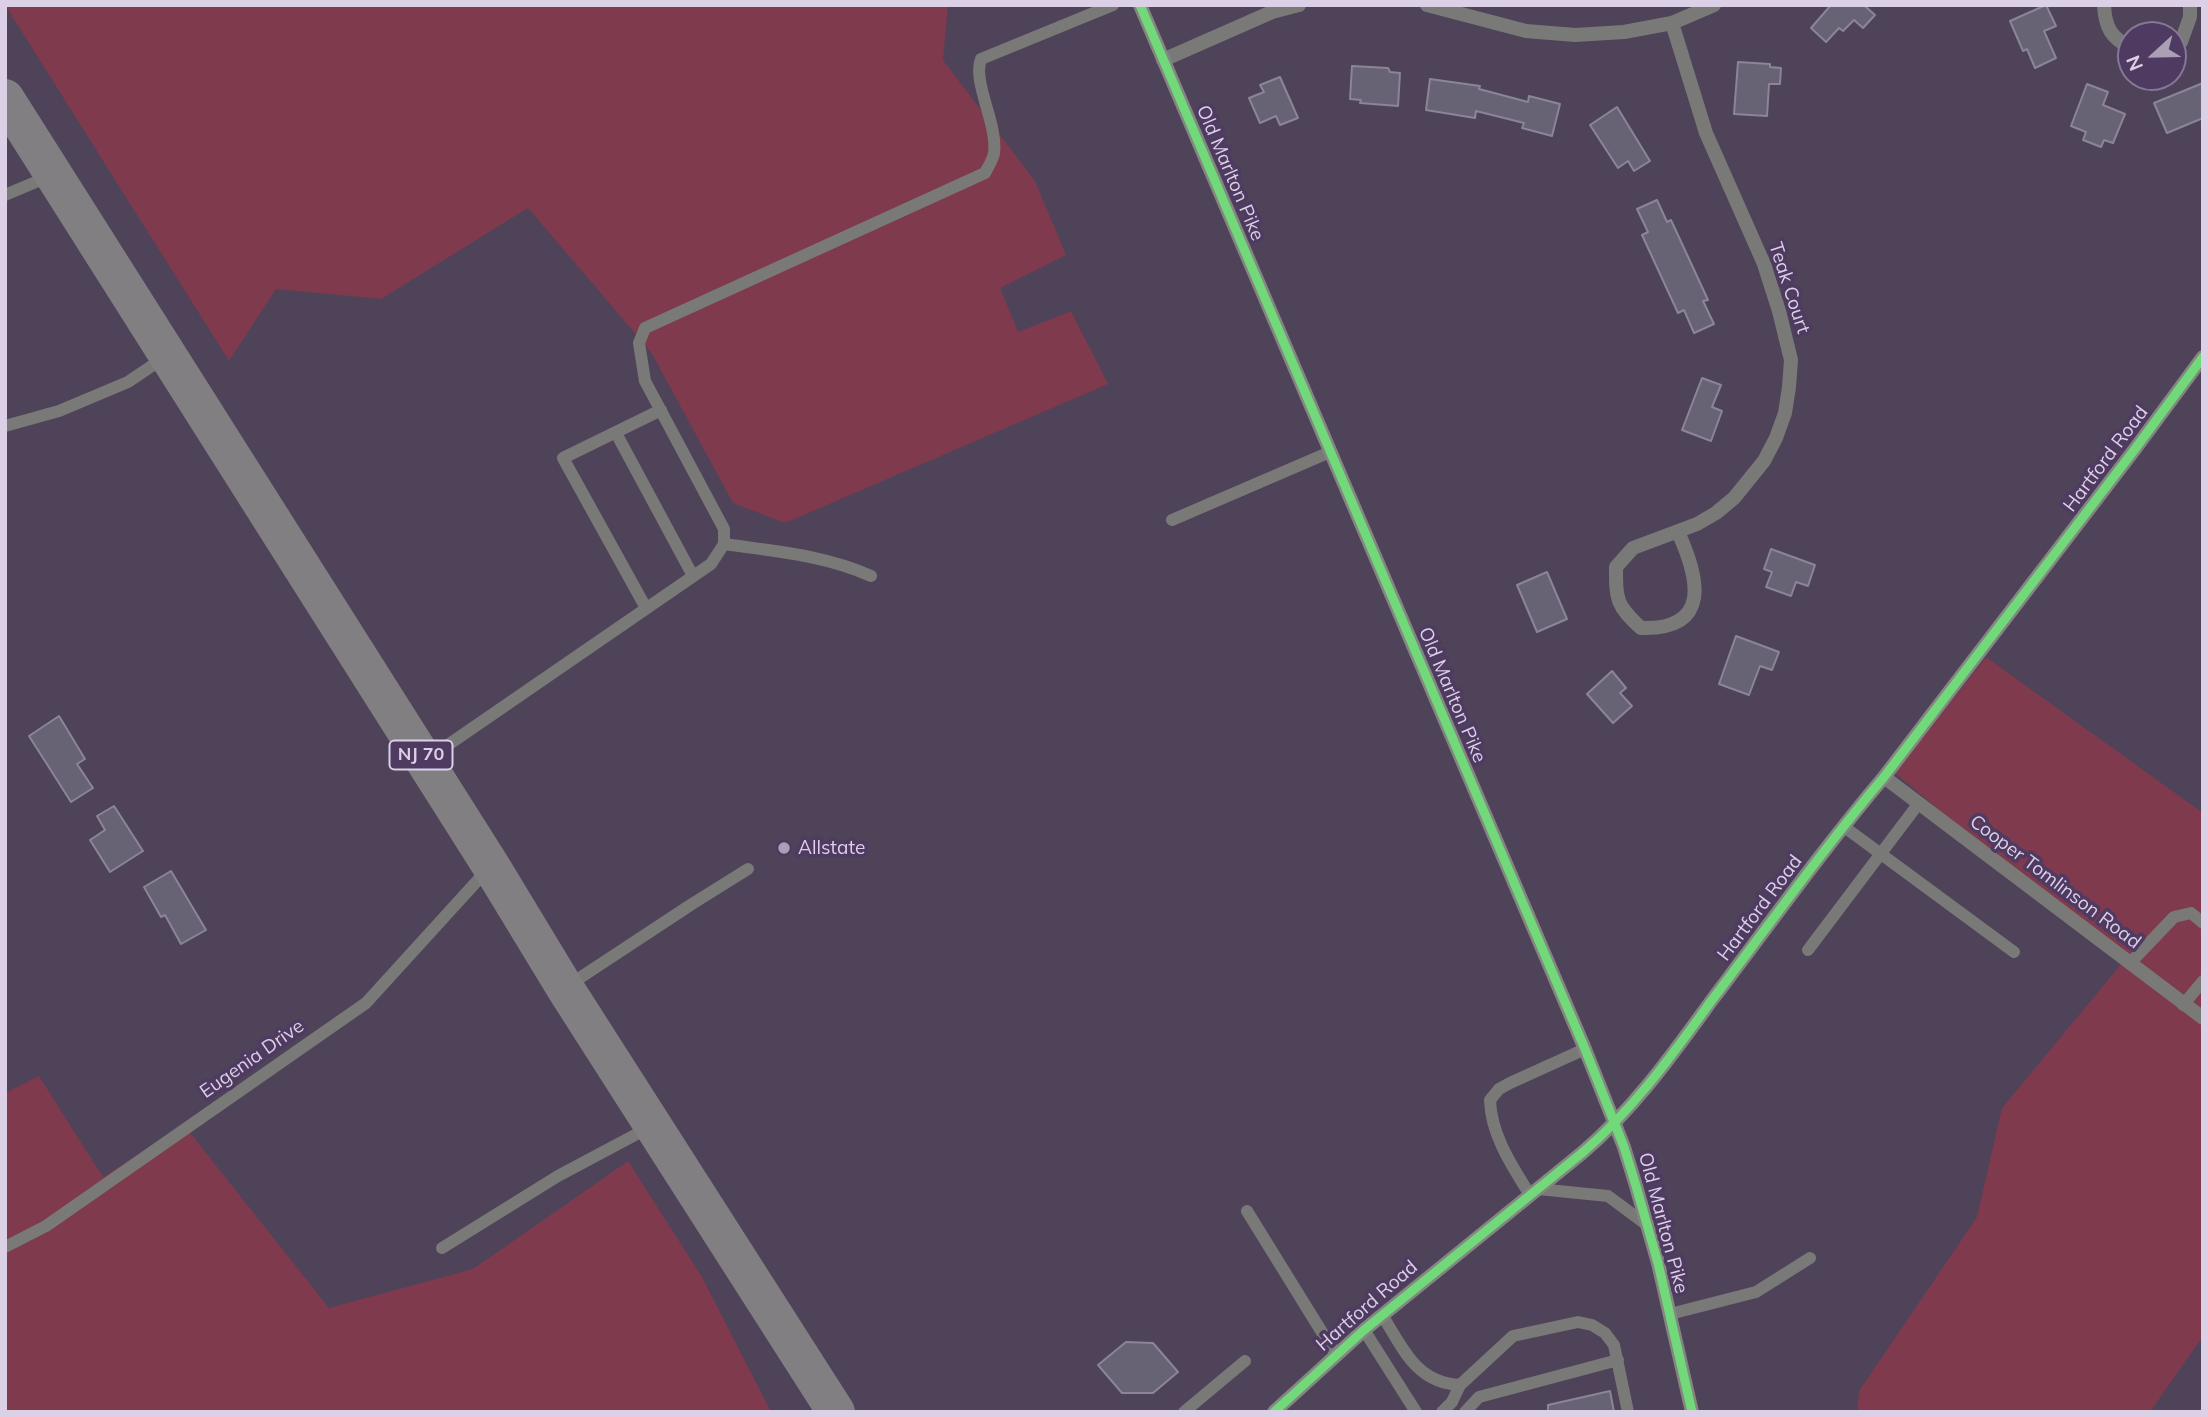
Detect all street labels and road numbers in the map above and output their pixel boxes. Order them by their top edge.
street label: Old Marlton Pike [1191,102,1269,244]
street label: Teak Court [1764,239,1814,337]
street label: Hartford Road [2059,402,2153,516]
street label: Old Marlton Pike [1413,624,1491,766]
road number: NJ 70 [390,740,452,770]
street label: Cooper Tomlinson Road [1965,810,2145,954]
street label: Hartford Road [1713,851,1807,965]
street label: Eugenia Drive [196,1015,308,1103]
street label: Old Marlton Pike [1633,1150,1693,1296]
street label: Hartford Road [1312,1256,1422,1356]

